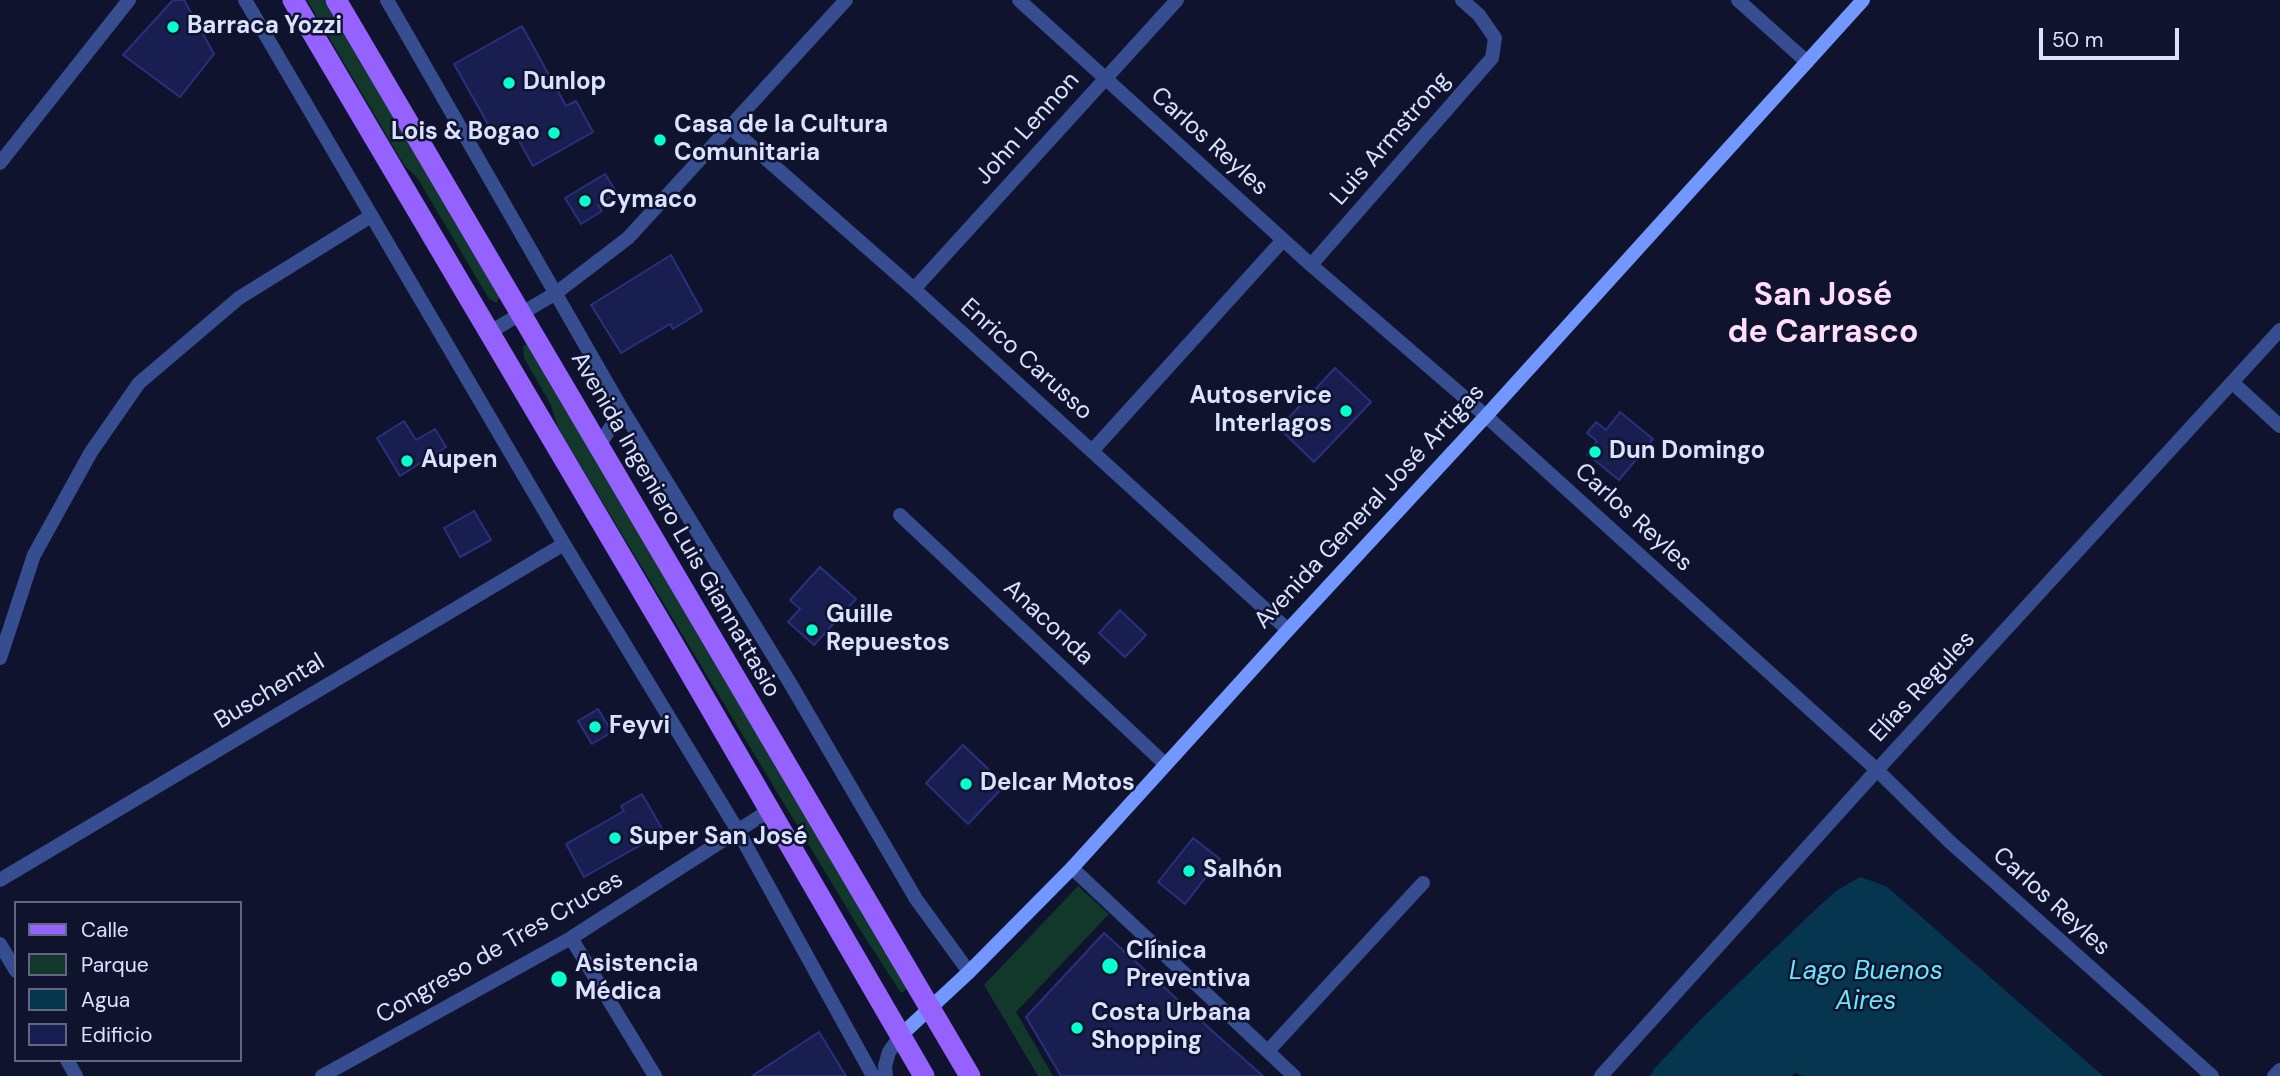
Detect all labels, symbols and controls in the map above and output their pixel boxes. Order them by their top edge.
place label: Barraca Yozzi [187,13,342,41]
scale bar [2042,14,2182,58]
marker: Barraca Yozzi [165,19,181,35]
text: 50 m [2052,26,2103,54]
street label: Luis Armstrong [1325,66,1457,212]
street label: John Lennon [970,67,1086,191]
place label: Dunlop [523,69,606,97]
marker: Dunlop [501,75,517,91]
street label: Carlos Reyles [1144,82,1274,202]
place label: Casa de la Cultura Comunitaria [674,112,888,168]
place label: Lois & Bogao [391,119,540,147]
marker: Lois & Bogao [546,125,562,141]
marker: Casa de la Cultura Comunitaria [652,132,668,148]
place label: Cymaco [599,187,697,215]
marker: Cymaco [577,193,593,209]
district label: San José de Carrasco [1727,278,1919,353]
street label: Enrico Carusso [954,293,1098,427]
street label: Avenida Ingeniero Luis Giannattasio [564,347,786,703]
street label: Avenida General José Artigas [1249,379,1491,635]
place label: Autoservice Interlagos [1190,383,1332,439]
marker: Autoservice Interlagos [1338,403,1354,419]
place label: Dun Domingo [1609,438,1765,466]
marker: Dun Domingo [1587,444,1603,460]
place label: Aupen [421,447,498,475]
marker: Aupen [399,453,415,469]
street label: Carlos Reyles [1568,458,1698,578]
street label: Anaconda [997,574,1099,672]
place label: Guille Repuestos [826,602,950,658]
marker: Guille Repuestos [804,622,820,638]
street label: Elías Regules [1864,626,1982,748]
street label: Buschental [210,648,330,736]
place label: Feyvi [609,713,670,741]
marker: Feyvi [587,719,603,735]
place label: Delcar Motos [980,770,1135,798]
marker: Delcar Motos [958,776,974,792]
place label: Super San José [629,824,808,852]
marker: Super San José [607,830,623,846]
street label: Carlos Reyles [1986,842,2116,962]
place label: Salhón [1203,857,1282,885]
marker: Salhón [1181,863,1197,879]
street label: Congreso de Tres Cruces [371,865,629,1031]
legend [14,901,242,1062]
text: Calle [81,916,129,944]
place label: Clínica Preventiva [1126,938,1250,994]
text: Parque [81,951,149,979]
place label: Asistencia Médica [575,951,698,1007]
marker: Clínica Preventiva [1100,956,1120,976]
water label: Lago Buenos Aires [1789,956,1943,1018]
marker: Asistencia Médica [549,969,569,989]
text: Agua [81,986,130,1014]
place label: Costa Urbana Shopping [1091,1000,1251,1056]
marker: Costa Urbana Shopping [1069,1020,1085,1036]
text: Edificio [81,1021,152,1049]

